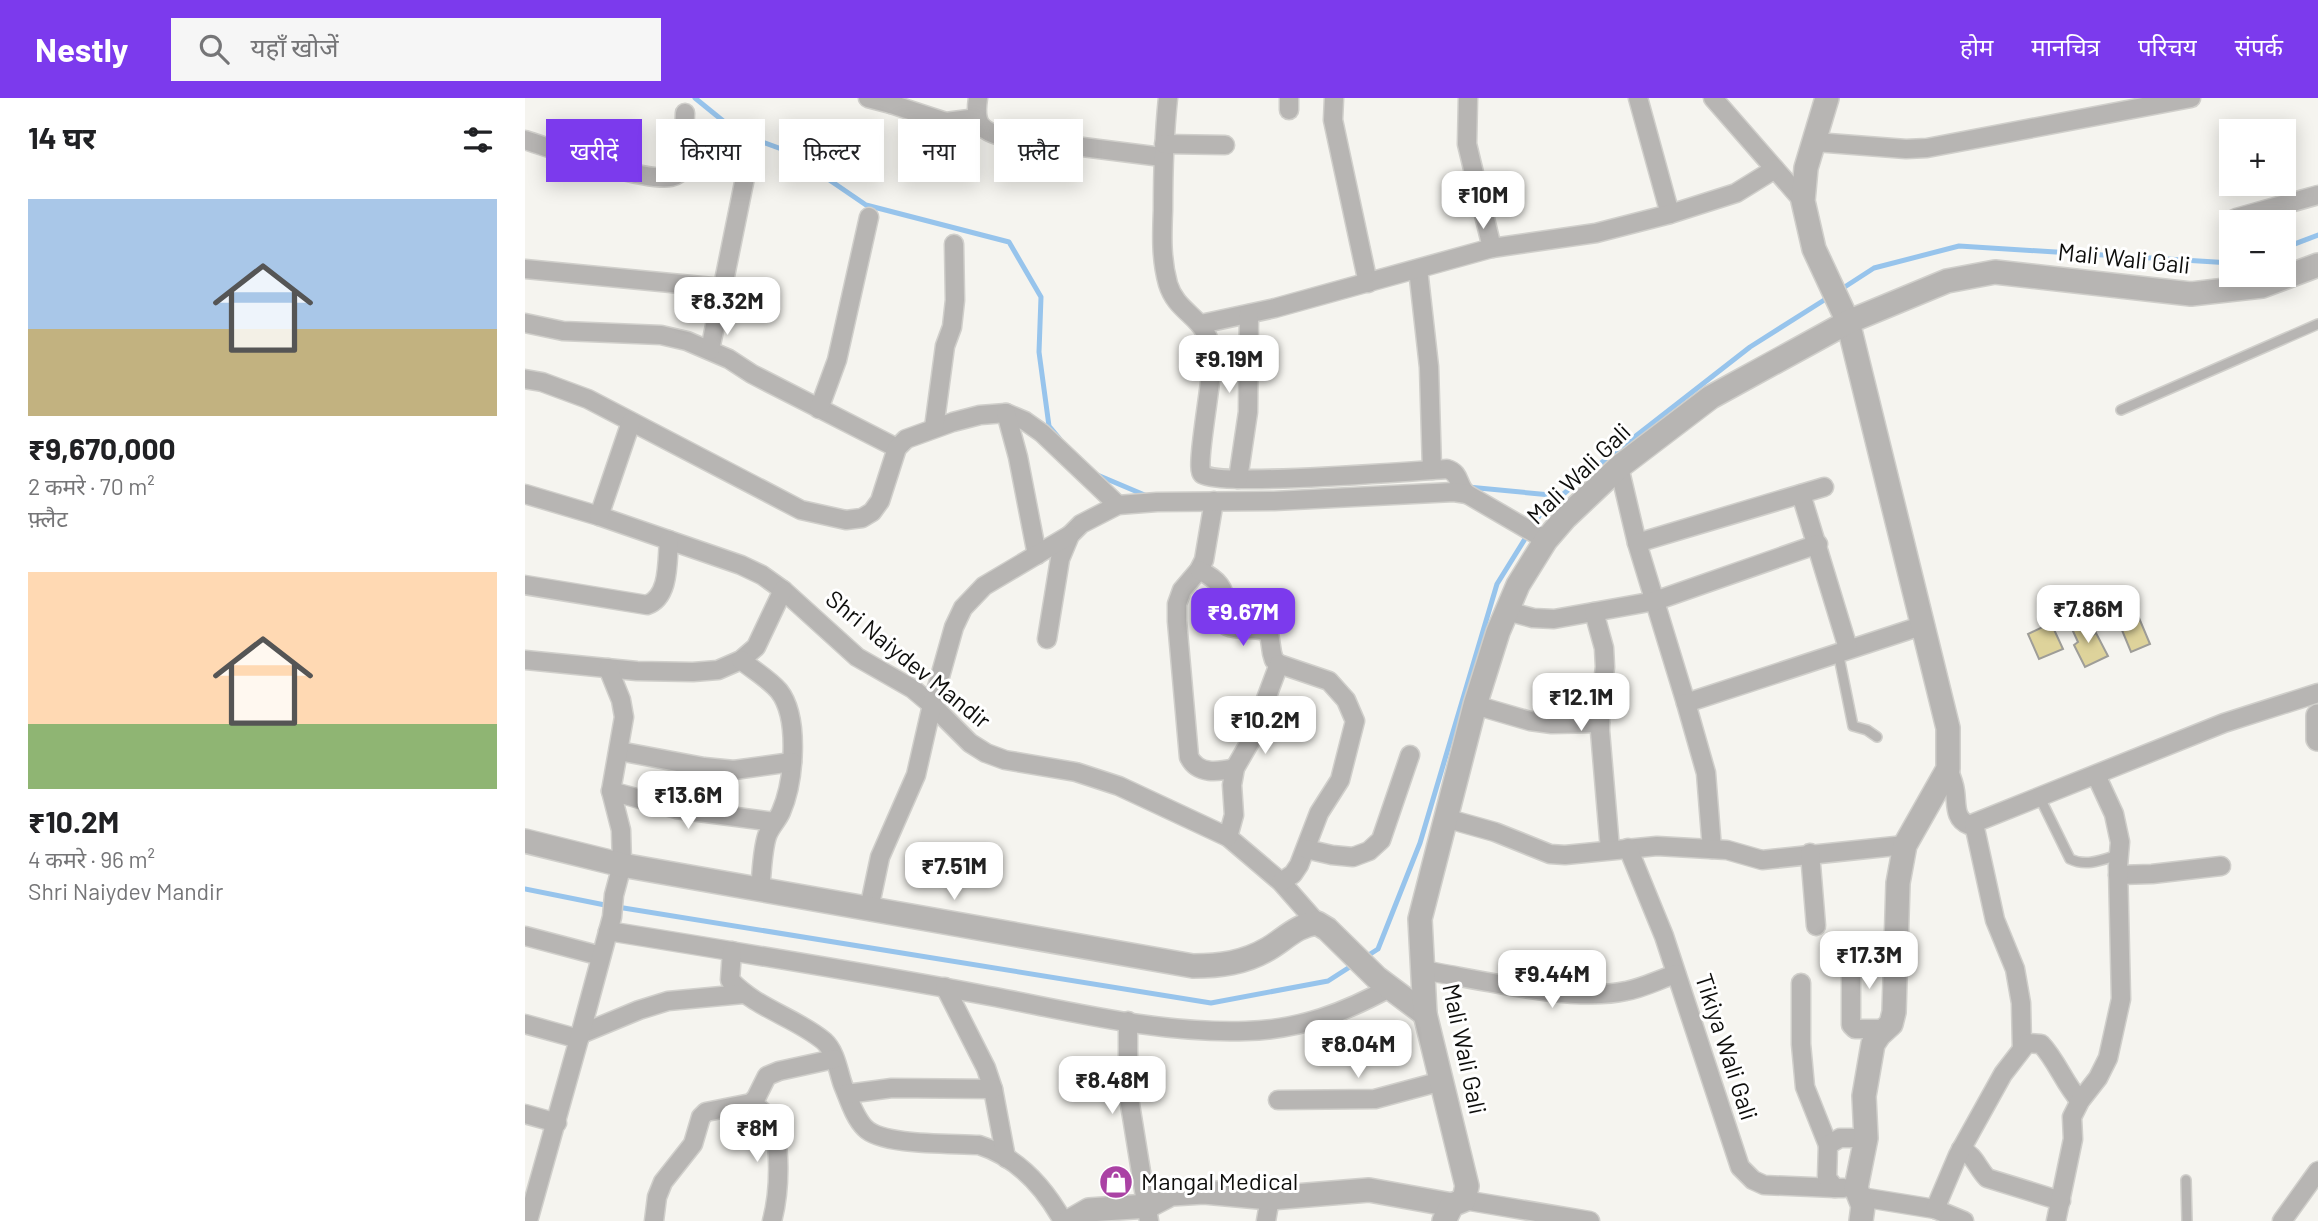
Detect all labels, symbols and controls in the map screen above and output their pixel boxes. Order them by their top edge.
search box [171,18,661,81]
text: Nestly [35,29,129,69]
icon: search [195,30,233,68]
text: यहाँ खोजें [251,31,339,62]
text: होम [1960,32,1993,61]
text: मानचित्र [2031,32,2100,61]
text: परिचय [2138,32,2197,61]
text: संपर्क [2235,32,2283,61]
text: 14 घर [28,119,95,155]
chip: खरीदें [546,119,642,182]
chip: किराया [656,119,765,182]
chip: फ़िल्टर [779,119,884,182]
chip: नया [898,119,980,182]
chip: फ़्लैट [994,119,1083,182]
map controls [2219,119,2296,287]
button: + [2219,119,2296,196]
icon: filters [459,121,497,159]
pin: ₹10M [1442,172,1524,231]
text: ₹10M [1458,180,1508,208]
button: − [2219,210,2296,287]
street label: Mali Wali Gali [2057,236,2192,279]
icon: home [200,245,326,371]
pin: ₹8.32M [670,278,784,337]
text: ₹8.32M [690,286,764,314]
pin: ₹9.19M [1172,336,1286,395]
text: ₹9.19M [1195,344,1263,372]
street label: Mali Wali Gali [1520,416,1636,530]
text: ₹9,670,000 [28,430,176,466]
text: 2 कमरे · 70 m² [28,472,155,500]
text: फ़्लैट [28,504,68,532]
street label: Shri Naiydev Mandir [821,583,997,734]
pin: ₹7.86M [2031,586,2145,645]
pin: ₹9.67M [1186,588,1300,648]
text: ₹7.86M [2053,594,2123,622]
text: ₹9.67M [1207,597,1279,625]
icon: home [200,618,326,744]
pin: ₹12.1M [1524,674,1638,733]
text: ₹12.1M [1549,682,1613,710]
pin: ₹10.2M [1208,696,1322,756]
text: ₹10.2M [1230,705,1300,733]
pin: ₹13.6M [631,772,745,831]
text: ₹13.6M [654,780,722,808]
text: ₹10.2M [28,803,119,839]
pin: ₹7.51M [897,842,1011,902]
text: 4 कमरे · 96 m² [28,845,155,873]
text: ₹7.51M [921,851,987,879]
text: Shri Naiydev Mandir [28,877,223,905]
pin: ₹17.3M [1812,932,1926,991]
text: ₹17.3M [1836,940,1902,968]
pin: ₹9.44M [1495,950,1609,1010]
text: ₹9.44M [1514,959,1590,987]
street label: Tikiya Wali Gali [1690,970,1765,1124]
street label: Mali Wali Gali [1437,981,1493,1117]
pin: ₹8.04M [1301,1020,1415,1080]
text: ₹8.04M [1321,1029,1395,1057]
pin: ₹8.48M [1055,1056,1169,1116]
text: ₹8.48M [1075,1065,1149,1093]
pin: ₹8M [723,1104,791,1164]
text: ₹8M [736,1113,778,1141]
shop icon: Mangal Medical [1097,1163,1135,1201]
place label: Mangal Medical [1141,1166,1298,1195]

